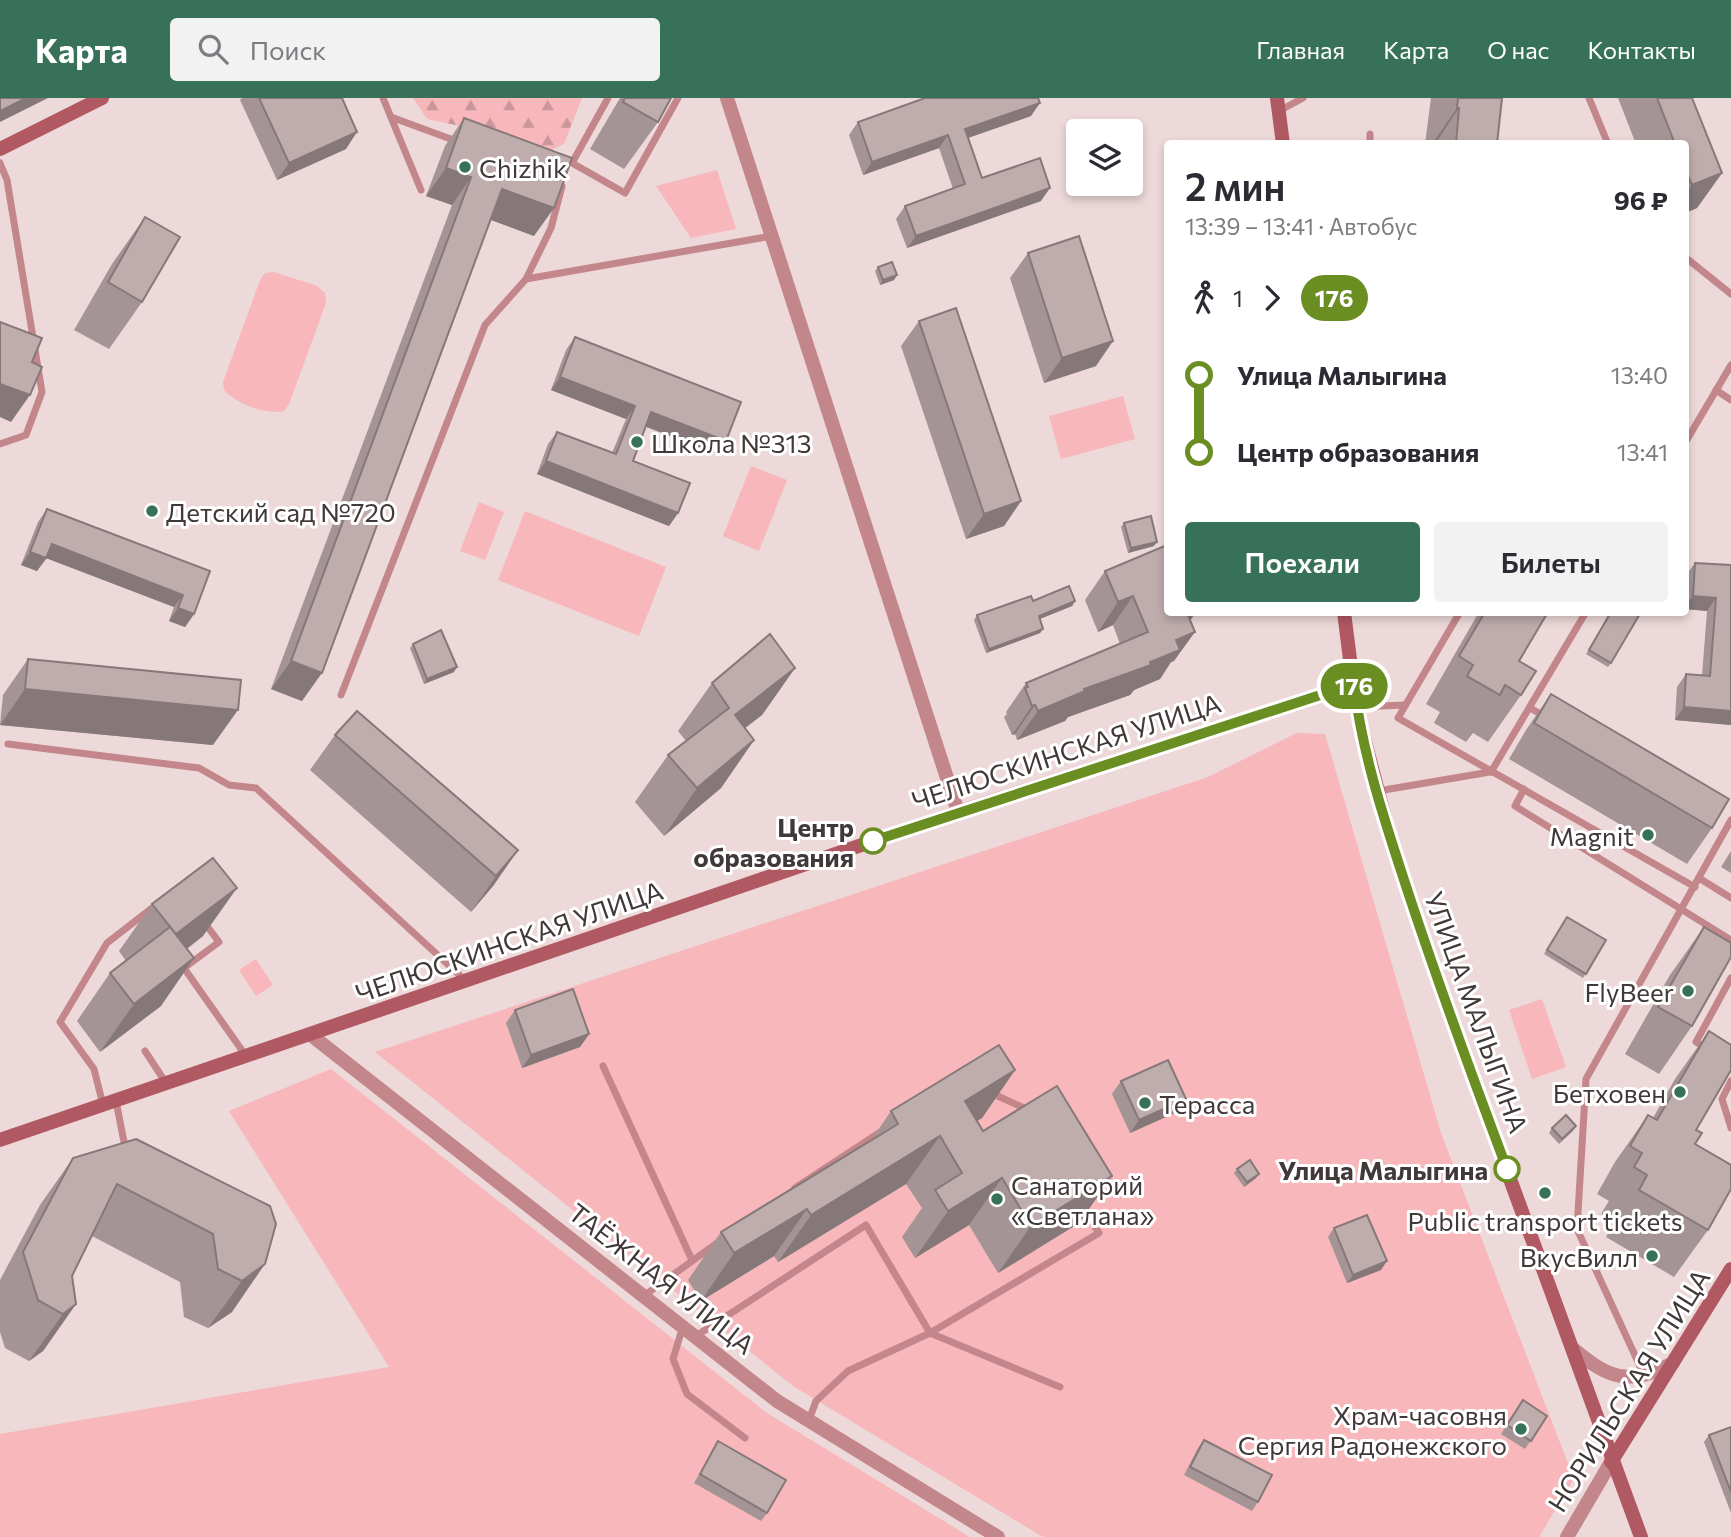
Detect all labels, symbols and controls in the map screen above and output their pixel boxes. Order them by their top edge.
search box [170,18,660,81]
text: Карта [35,29,128,70]
icon: search [194,30,232,68]
text: Поиск [250,34,326,65]
text: Главная [1256,35,1345,64]
text: Карта [1383,35,1449,64]
text: О нас [1487,35,1549,64]
text: Контакты [1587,35,1696,64]
map controls [1066,119,1143,196]
button: layers [1066,119,1143,196]
place label: Chizhik [479,152,567,183]
marker: Chizhik [457,159,473,175]
text: 2 мин [1185,162,1285,209]
text: 96 ₽ [1614,184,1668,215]
text: 13:39 – 13:41 · Автобус [1185,212,1417,240]
icon: walk [1185,279,1223,317]
icon: forward [1253,279,1291,317]
text: 176 [1315,283,1354,312]
text: 1 [1233,284,1243,312]
text: Улица Малыгина [1237,359,1447,390]
text: 13:40 [1611,361,1668,389]
place label: Школа №313 [651,427,812,458]
marker: Школа №313 [629,434,645,450]
text: Центр образования [1237,436,1479,467]
text: 13:41 [1617,438,1668,466]
place label: Детский сад №720 [166,496,396,527]
marker: Детский сад №720 [144,503,160,519]
button: Поехали [1185,522,1420,602]
button: Билеты [1434,522,1668,602]
line badge: 176 [1314,663,1394,709]
text: 176 [1335,671,1373,700]
street label: ЧЕЛЮСКИНСКАЯ УЛИЦА [908,686,1224,816]
place label: Центр образования [693,811,854,872]
place label: Magnit [1549,820,1634,851]
marker: Magnit [1640,827,1656,843]
marker: Центр образования [860,828,886,854]
street label: ЧЕЛЮСКИНСКАЯ УЛИЦА [351,874,667,1008]
street label: УЛИЦА МАЛЫГИНА [1419,887,1535,1137]
place label: FlyBeer [1584,976,1674,1007]
marker: FlyBeer [1680,983,1696,999]
place label: Бетховен [1553,1077,1666,1108]
marker: Бетховен [1672,1084,1688,1100]
place label: Терасса [1159,1088,1255,1119]
marker: Терасса [1137,1095,1153,1111]
place label: Улица Малыгина [1278,1154,1488,1185]
marker: Улица Малыгина [1494,1156,1520,1182]
place label: Санаторий «Светлана» [1011,1169,1154,1230]
marker: Public transport tickets [1537,1185,1553,1201]
marker: Санаторий «Светлана» [989,1191,1005,1207]
street label: ТАЁЖНАЯ УЛИЦА [563,1196,761,1360]
place label: Public transport tickets [1407,1205,1683,1236]
place label: ВкусВилл [1520,1241,1638,1272]
marker: ВкусВилл [1644,1248,1660,1264]
street label: НОРИЛЬСКАЯ УЛИЦА [1541,1263,1715,1517]
place label: Храм-часовня Сергия Радонежского [1238,1399,1507,1460]
marker: Храм-часовня Сергия Радонежского [1513,1421,1529,1437]

